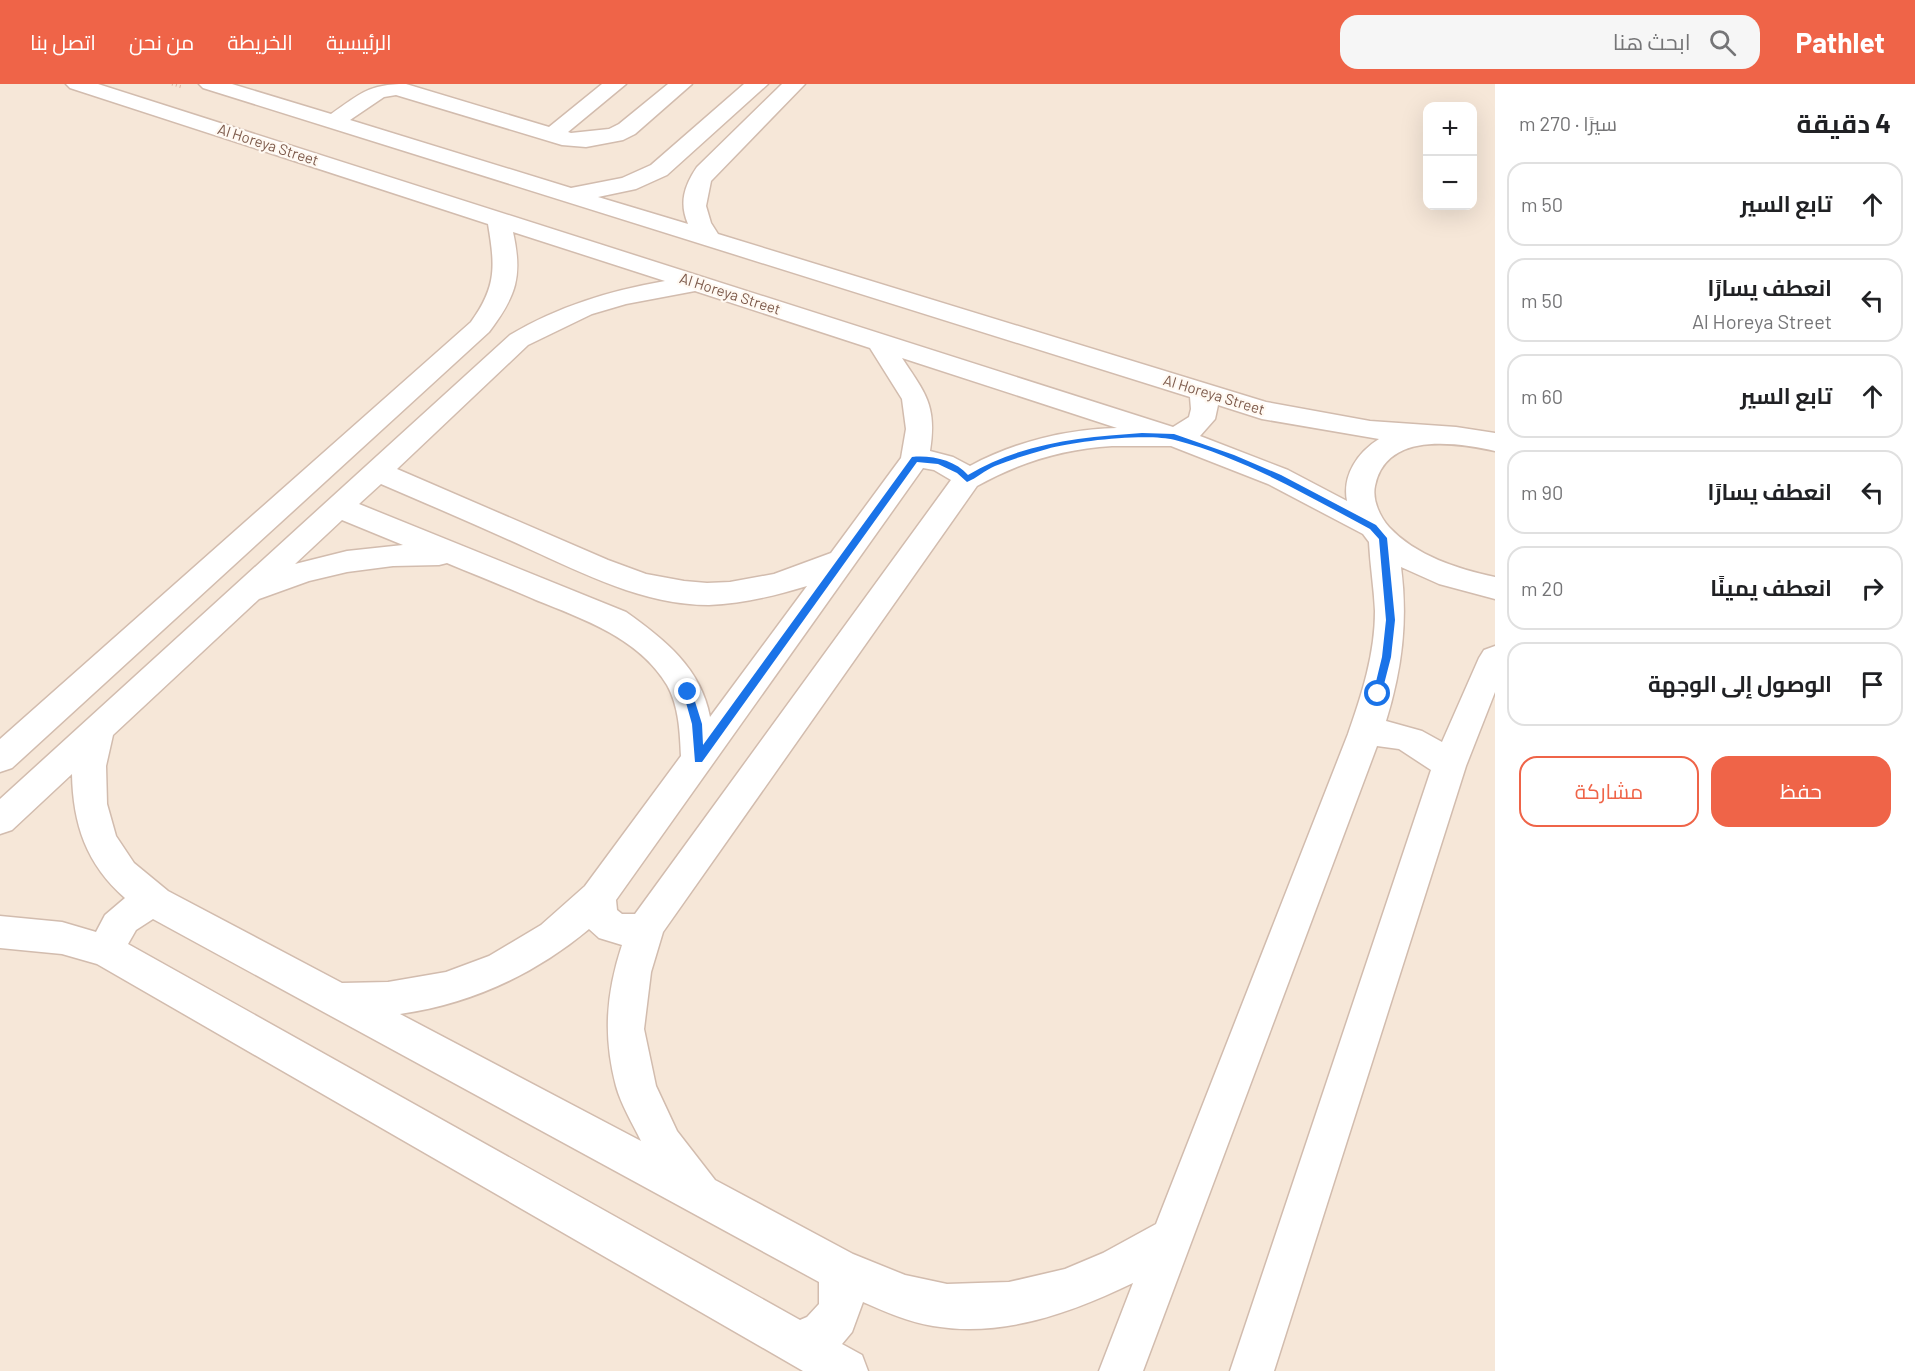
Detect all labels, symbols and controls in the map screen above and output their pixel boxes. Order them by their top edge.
search box [1340,15,1760,69]
text: Pathlet [1796,25,1885,59]
icon: search [1706,26,1739,59]
text: ابحث هنا [1613,28,1691,54]
text: اتصل بنا [30,29,96,54]
text: من نحن [129,29,194,54]
text: الخريطة [227,29,293,54]
text: الرئيسية [326,29,392,54]
map controls [1423,102,1477,210]
button: + [1423,102,1477,156]
text: 4 دقيقة [1797,107,1891,138]
text: سيرًا · 270 m [1519,111,1617,135]
street label: Al Horeya Street [216,119,321,169]
button: − [1423,156,1477,210]
icon: ahead [1856,188,1889,221]
text: تابع السير [1740,190,1832,216]
text: 50 m [1521,192,1563,216]
street label: Al Horeya Street [678,268,783,318]
text: انعطف يسارًا [1708,274,1832,300]
icon: left [1856,284,1889,317]
text: 50 m [1521,288,1563,312]
text: Al Horeya Street [1692,309,1832,333]
street label: Al Horeya Street [1161,370,1267,418]
icon: ahead [1856,380,1889,413]
text: تابع السير [1740,382,1832,408]
text: 60 m [1521,384,1563,408]
icon: left [1856,476,1889,509]
text: انعطف يسارًا [1708,478,1832,504]
text: 90 m [1521,480,1563,504]
icon: right [1856,572,1889,605]
text: انعطف يمينًا [1710,574,1832,600]
text: 20 m [1521,576,1564,600]
icon: arrive [1856,668,1889,701]
text: الوصول إلى الوجهة [1648,670,1832,696]
route end [674,678,700,704]
route start [1364,680,1390,706]
button: مشاركة [1519,756,1699,827]
button: حفظ [1711,756,1891,827]

